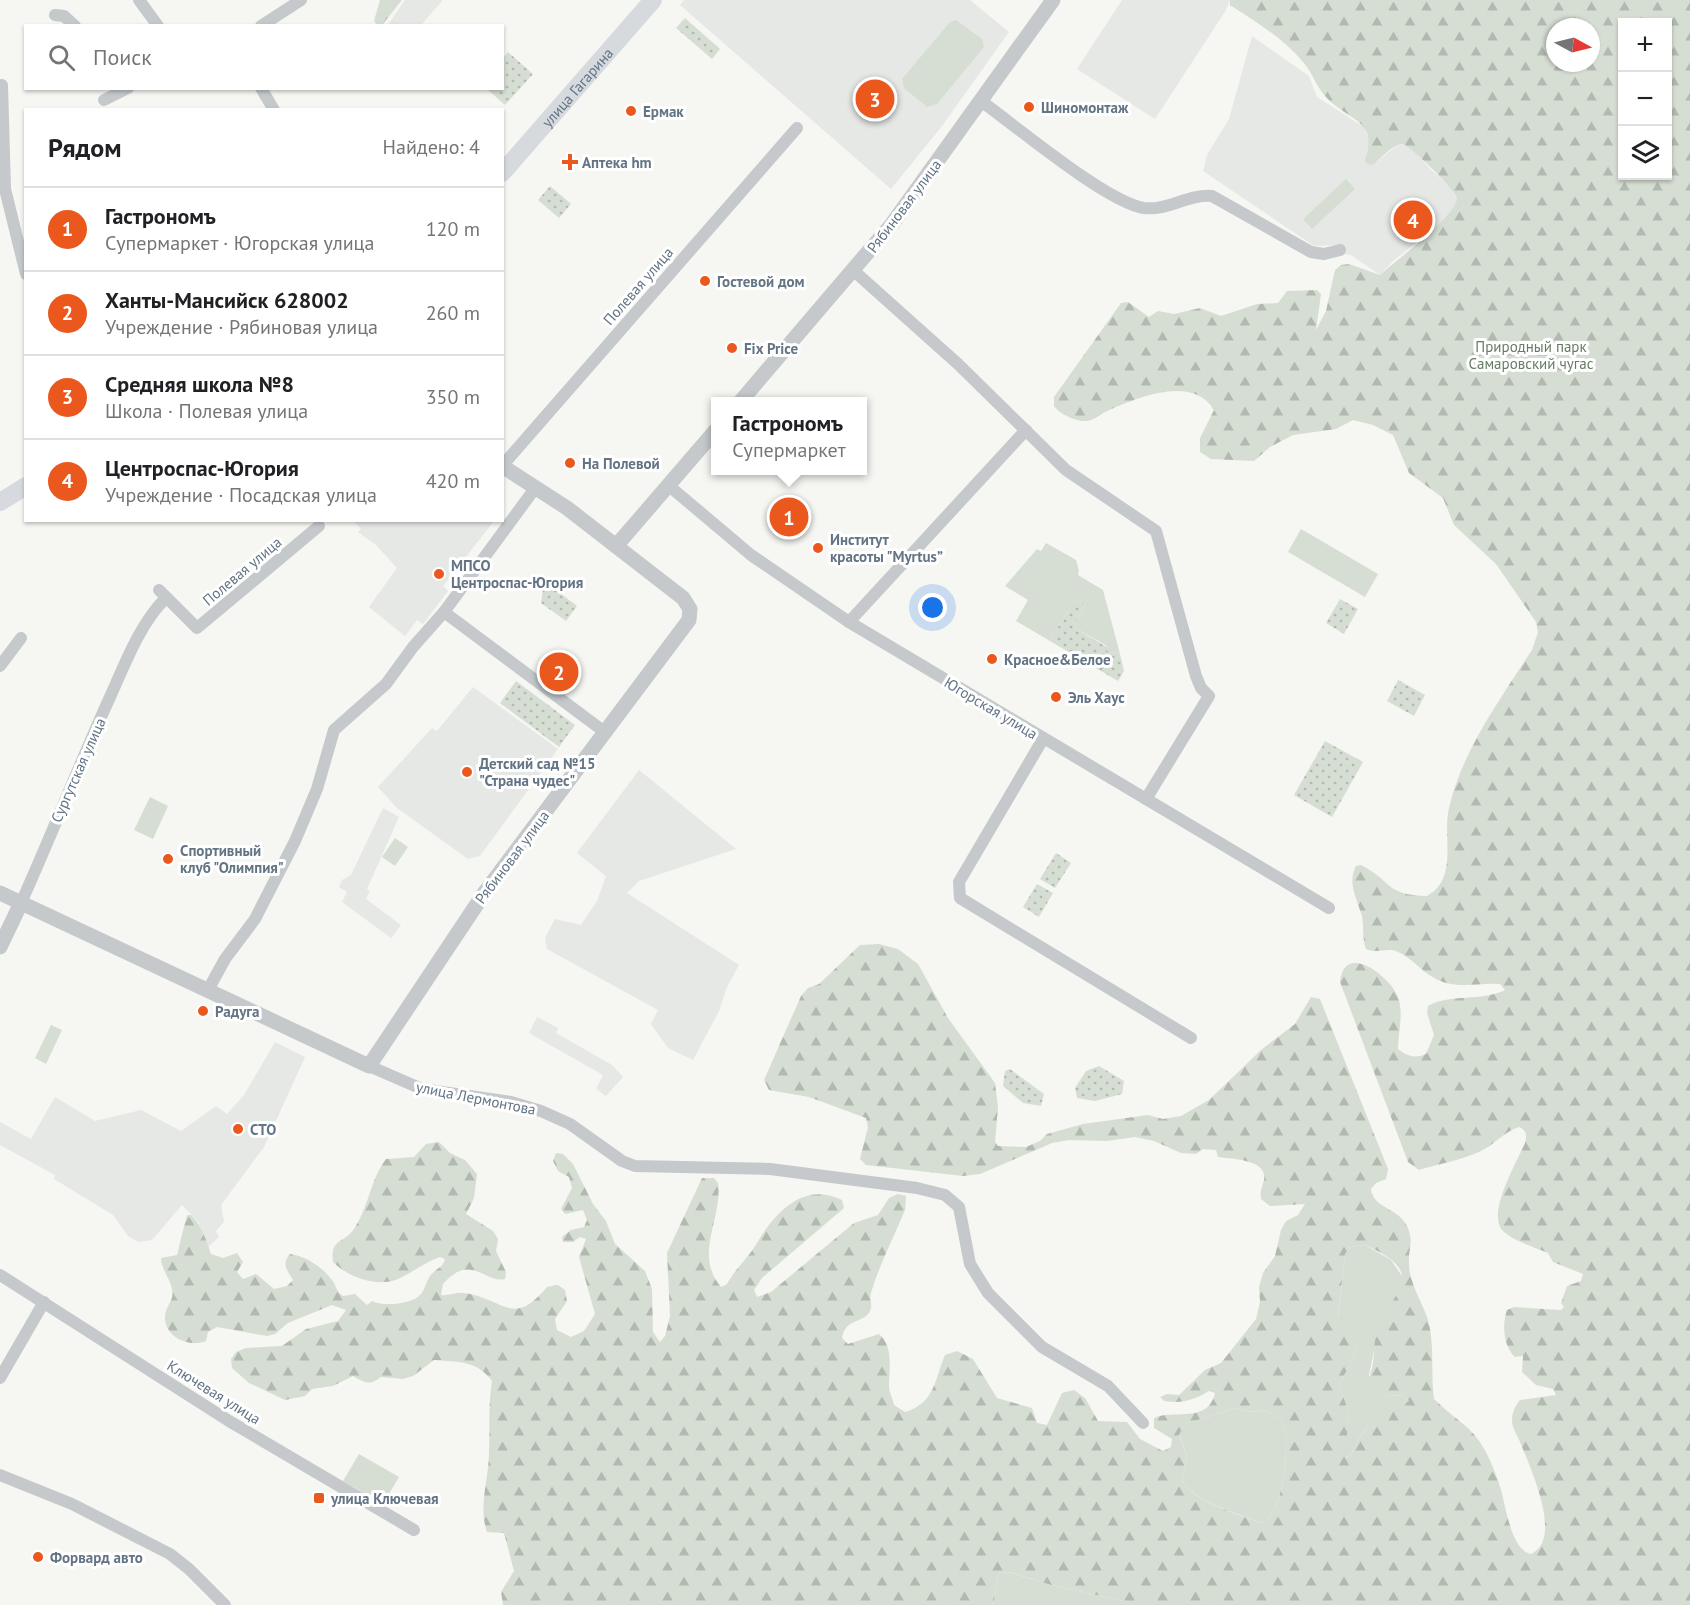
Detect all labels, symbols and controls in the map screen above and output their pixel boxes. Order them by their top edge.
north arrow [1546,18,1600,72]
map controls [1618,18,1672,180]
button: + [1618,18,1672,72]
search box [24,24,504,90]
icon: search [45,41,78,74]
text: Поиск [93,43,152,71]
street label: улица Гагарина [537,43,617,131]
button: − [1618,72,1672,126]
pin: 3 [856,76,894,122]
place label: Шиномонтаж [1041,98,1129,117]
marker: Шиномонтаж [1022,100,1036,114]
place label: Ермак [643,102,684,121]
marker: Ермак [624,104,638,118]
button: layers [1618,126,1672,180]
text: Рядом [48,131,122,164]
text: Найдено: 4 [383,134,480,160]
place label: Аптека hm [582,153,652,172]
marker: Аптека hm [563,155,577,169]
street label: Рябиновая улица [863,156,945,256]
pin: 4 [1394,198,1432,242]
text: Гастрономъ [105,202,216,230]
text: 1 [62,216,73,242]
text: 120 m [426,216,480,242]
text: Супермаркет · Югорская улица [105,230,375,256]
street label: Полевая улица [599,243,677,329]
place label: Гостевой дом [717,272,805,291]
marker: Гостевой дом [698,274,712,288]
text: Ханты-Мансийск 628002 [105,286,349,314]
text: 2 [62,300,73,326]
text: 260 m [426,300,480,326]
text: Учреждение · Рябиновая улица [105,314,378,340]
park label: Природный парк Самаровский чугас [1468,337,1594,373]
place label: Fix Price [744,339,799,358]
marker: Fix Price [725,341,739,355]
text: Средняя школа №8 [105,370,294,398]
text: 3 [62,384,73,410]
text: 350 m [426,384,480,410]
popup [711,397,867,475]
text: Школа · Полевая улица [105,398,308,424]
text: Гастрономъ [732,409,843,437]
text: Супермаркет [732,437,846,463]
text: Центроспас-Югория [105,454,299,482]
place label: На Полевой [582,454,660,473]
marker: На Полевой [563,456,577,470]
text: 4 [62,468,73,494]
text: 420 m [426,468,480,494]
text: Учреждение · Посадская улица [105,482,377,508]
pin: 1 [770,494,808,540]
place label: Институт красоты "Myrtus” [830,530,943,566]
street label: Полевая улица [199,532,285,610]
marker: Институт красоты "Myrtus” [811,541,825,555]
place label: МПСО Центроспас-Югория [451,556,583,592]
marker: МПСО Центроспас-Югория [432,567,446,581]
your location [918,593,947,622]
pin: 2 [540,650,578,694]
place label: Красное&Белое [1004,650,1111,669]
marker: Красное&Белое [985,652,999,666]
street label: Югорская улица [941,673,1041,743]
place label: Эль Хаус [1068,688,1125,707]
marker: Эль Хаус [1049,690,1063,704]
street label: Сургутская улица [46,715,110,825]
place label: Детский сад №15 "Страна чудес" [479,754,596,790]
marker: Детский сад №15 "Страна чудес" [460,765,474,779]
street label: Рябиновая улица [471,807,553,907]
place label: Спортивный клуб "Олимпия" [180,841,284,877]
marker: Спортивный клуб "Олимпия" [161,852,175,866]
place label: Радуга [215,1002,259,1021]
marker: Радуга [196,1004,210,1018]
street label: улица Лермонтова [414,1077,538,1119]
place label: СТО [250,1120,276,1139]
marker: СТО [231,1122,245,1136]
street label: Ключевая улица [164,1356,264,1428]
place label: улица Ключевая [330,1489,439,1508]
marker: улица Ключевая [312,1491,326,1505]
place label: Форвард авто [50,1548,143,1567]
marker: Форвард авто [31,1550,45,1564]

